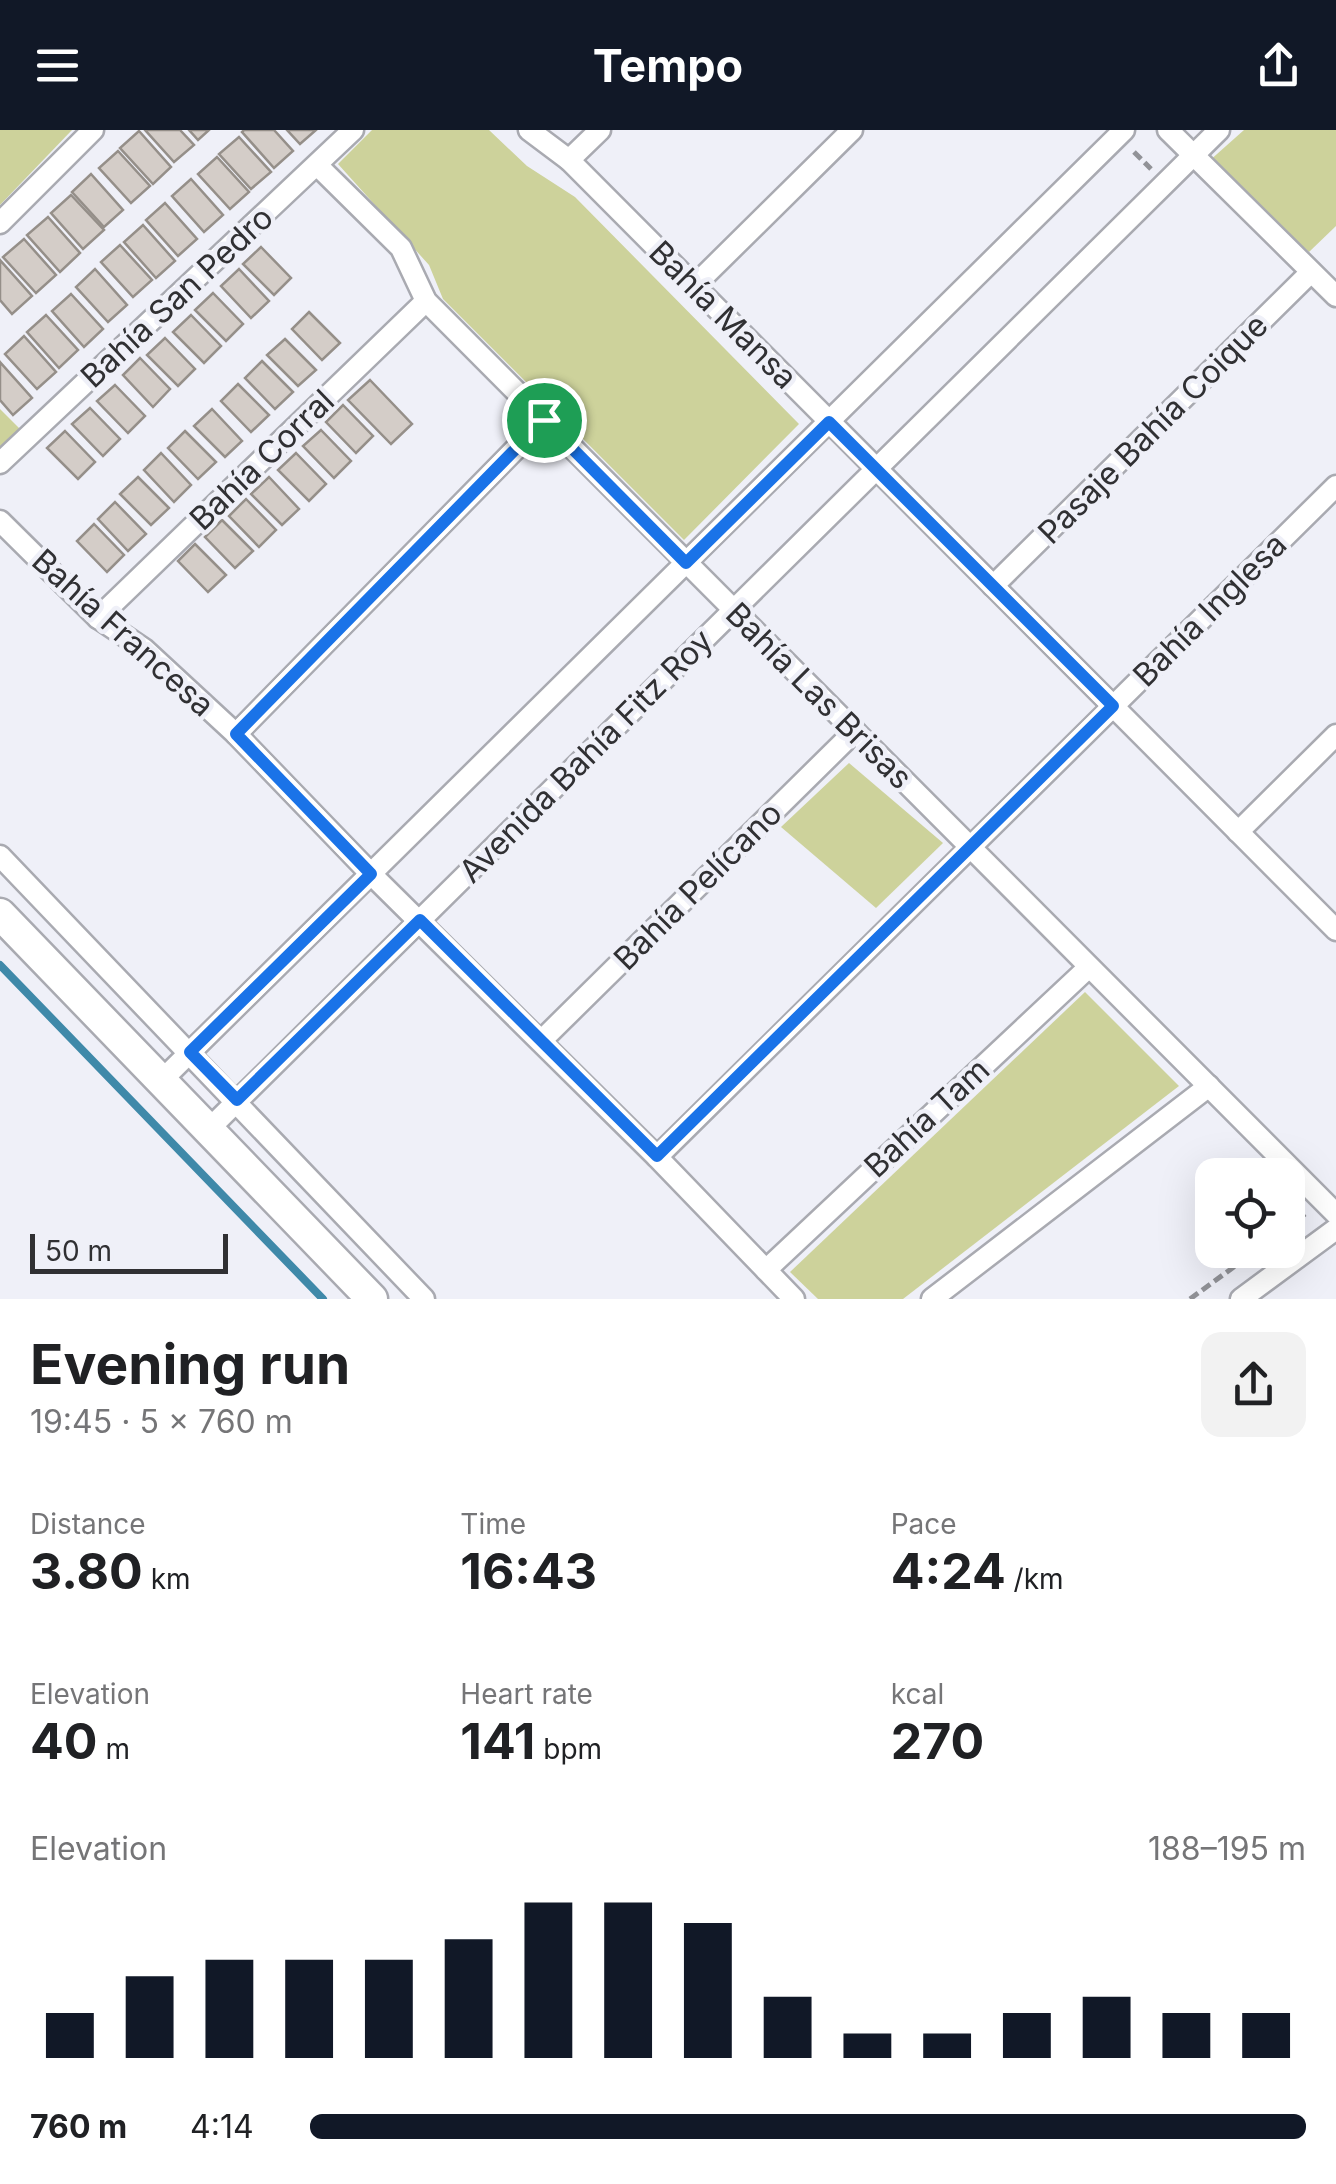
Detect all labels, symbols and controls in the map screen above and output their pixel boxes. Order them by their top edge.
icon: menu [30,38,85,93]
text: Tempo [593,38,743,93]
icon: share [1251,38,1306,93]
street label: Bahía San Pedro [73,198,281,396]
street label: Bahía Mansa [641,233,805,397]
street label: Pasaje Bahía Coique [1030,306,1276,552]
pin [502,378,587,463]
street label: Bahía Corral [181,381,342,538]
icon: arrive [517,393,572,448]
street label: Bahía Inglesa [1125,525,1294,694]
street label: Bahía Francesa [24,541,222,724]
street label: Bahía Las Brisas [718,594,921,797]
street label: Avenida Bahía Fitz Roy [451,621,720,890]
street label: Bahía Pelícano [606,794,790,978]
street label: Bahía Tam [856,1050,997,1185]
map controls [1195,1158,1305,1268]
button: locate [1195,1158,1305,1268]
scale bar [30,1229,228,1274]
text: 50 m [45,1234,112,1268]
text: Evening run [30,1331,350,1397]
button: share [1201,1332,1306,1437]
text: 19:45 · 5 × 760 m [30,1402,293,1441]
text: Distance [30,1507,146,1541]
text: Time [460,1507,526,1541]
text: Pace [891,1507,957,1541]
text: 3.80 [30,1541,143,1601]
text: 16:43 [460,1541,597,1601]
text: 4:24 [891,1541,1006,1601]
text: km [143,1562,191,1596]
text: /km [1006,1562,1064,1596]
text: Elevation [30,1677,150,1711]
text: Heart rate [460,1677,593,1711]
text: kcal [891,1677,944,1711]
text: 40 [30,1711,98,1771]
text: 141 [460,1711,535,1771]
text: 270 [891,1711,984,1771]
text: m [98,1732,130,1766]
text: bpm [535,1732,602,1766]
text: Elevation [30,1829,167,1868]
text: 188–195 m [1148,1829,1306,1868]
text: 760 m [30,2107,127,2146]
text: 4:14 [190,2107,254,2146]

